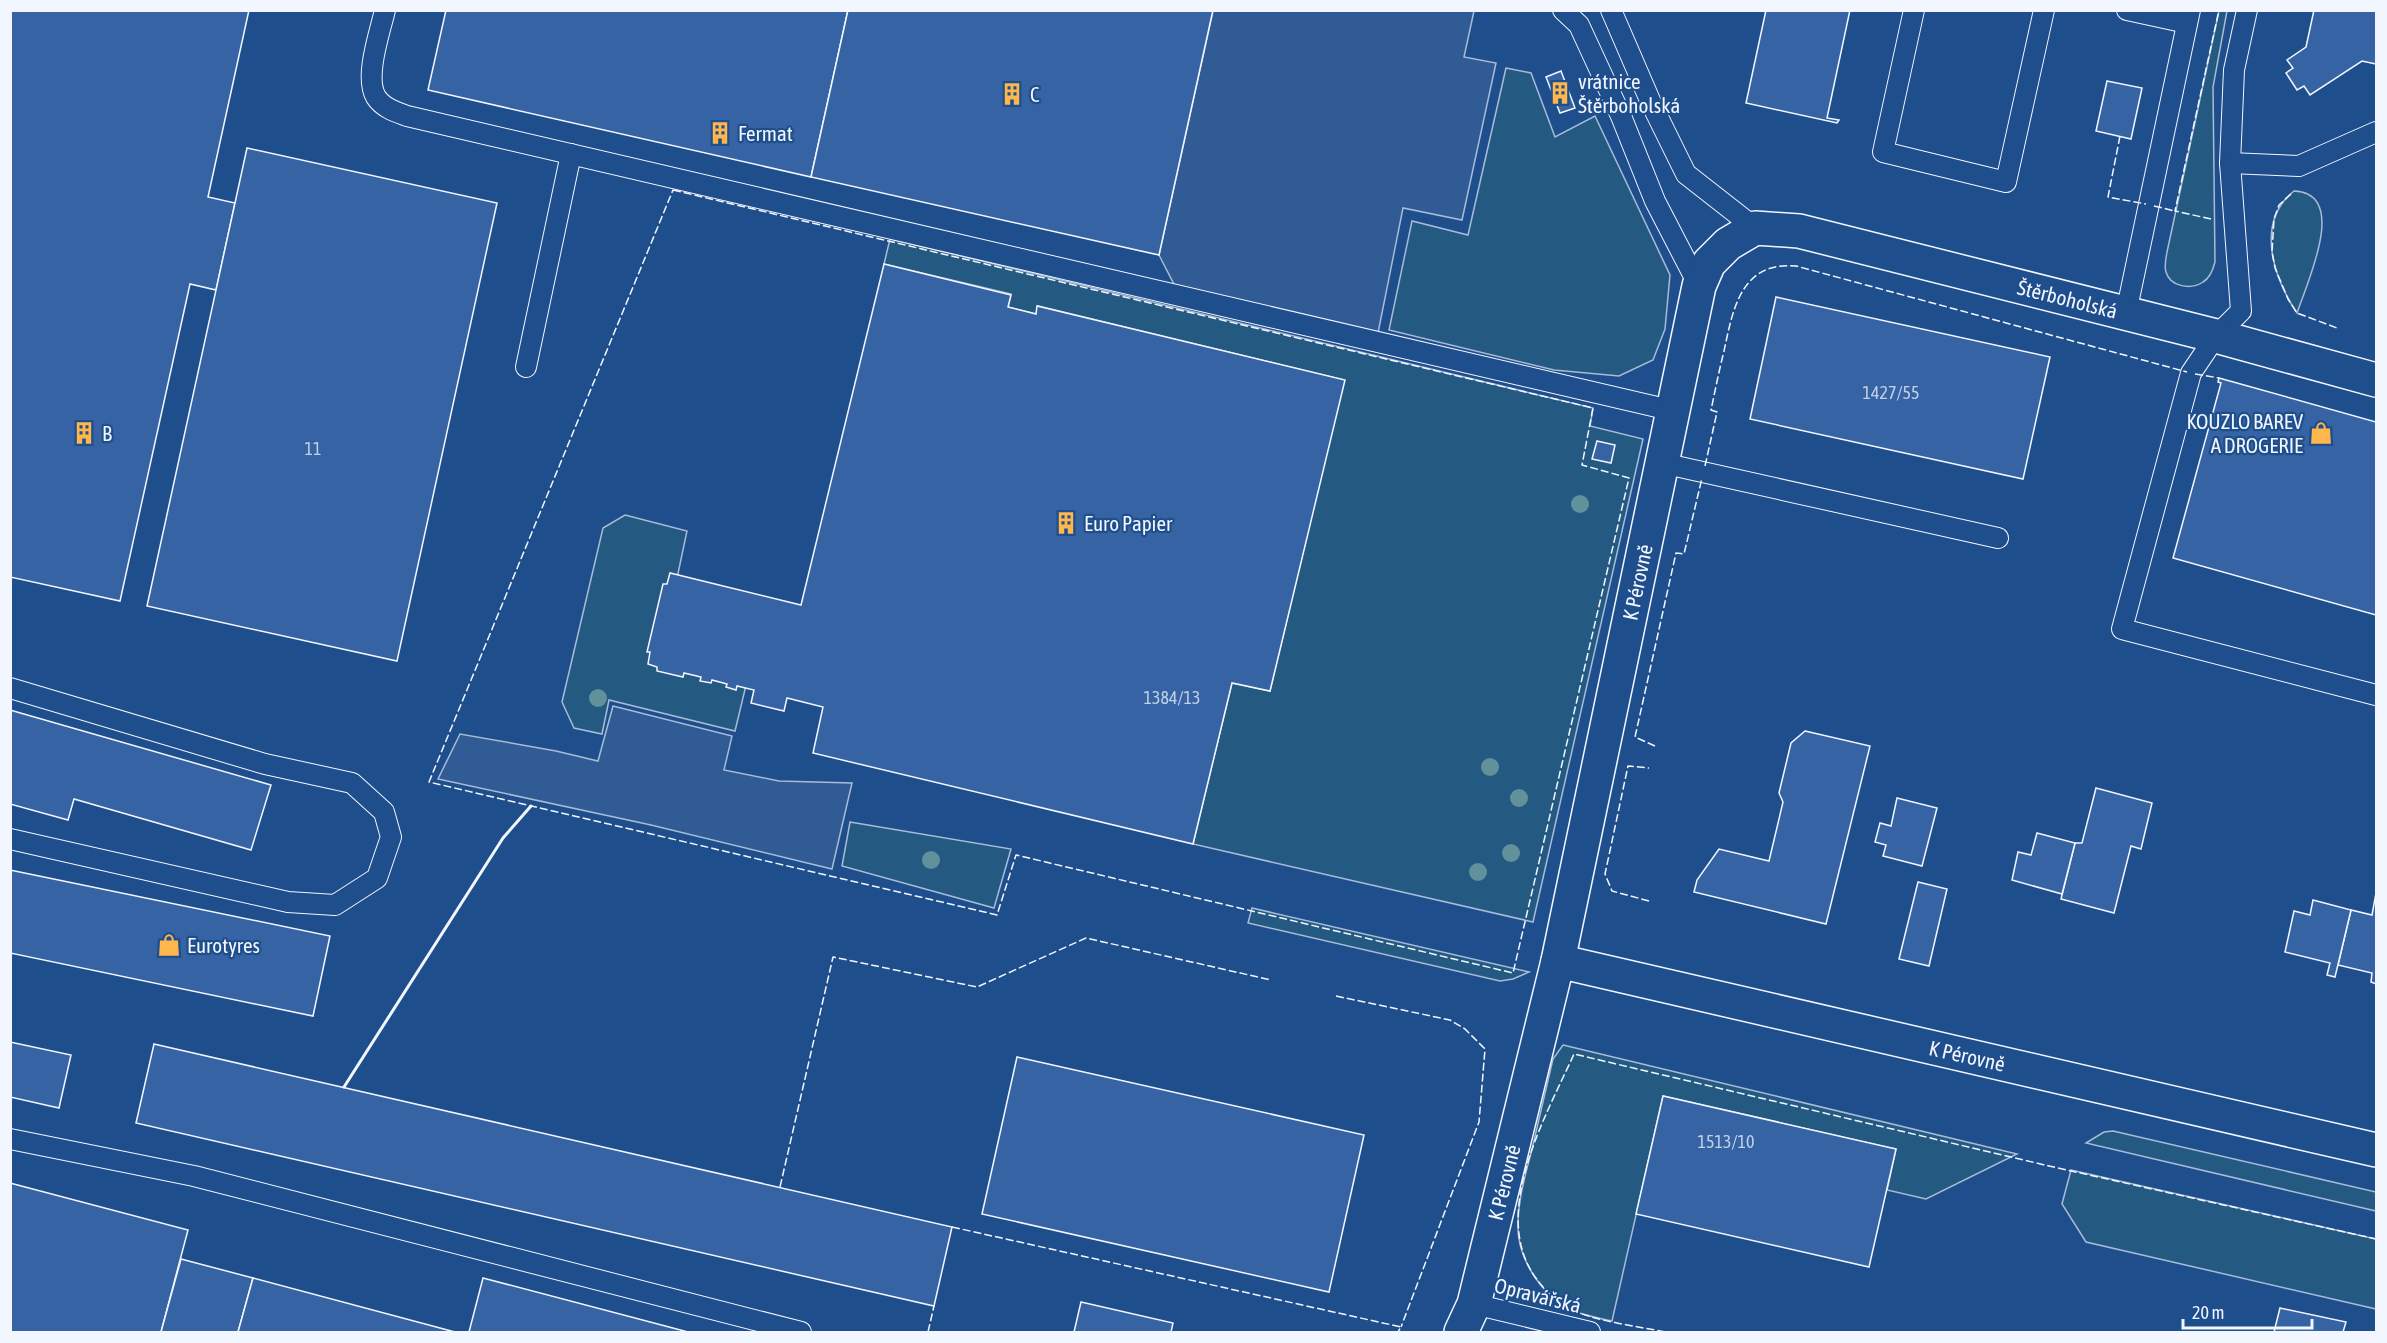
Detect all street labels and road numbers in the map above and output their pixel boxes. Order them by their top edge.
street label: Štěrboholská [2015,275,2120,323]
street label: K Pérovně [1618,542,1657,622]
street label: K Pérovně [1927,1035,2007,1076]
street label: K Pérovně [1483,1142,1525,1223]
street label: Opravářská [1492,1273,1584,1317]

